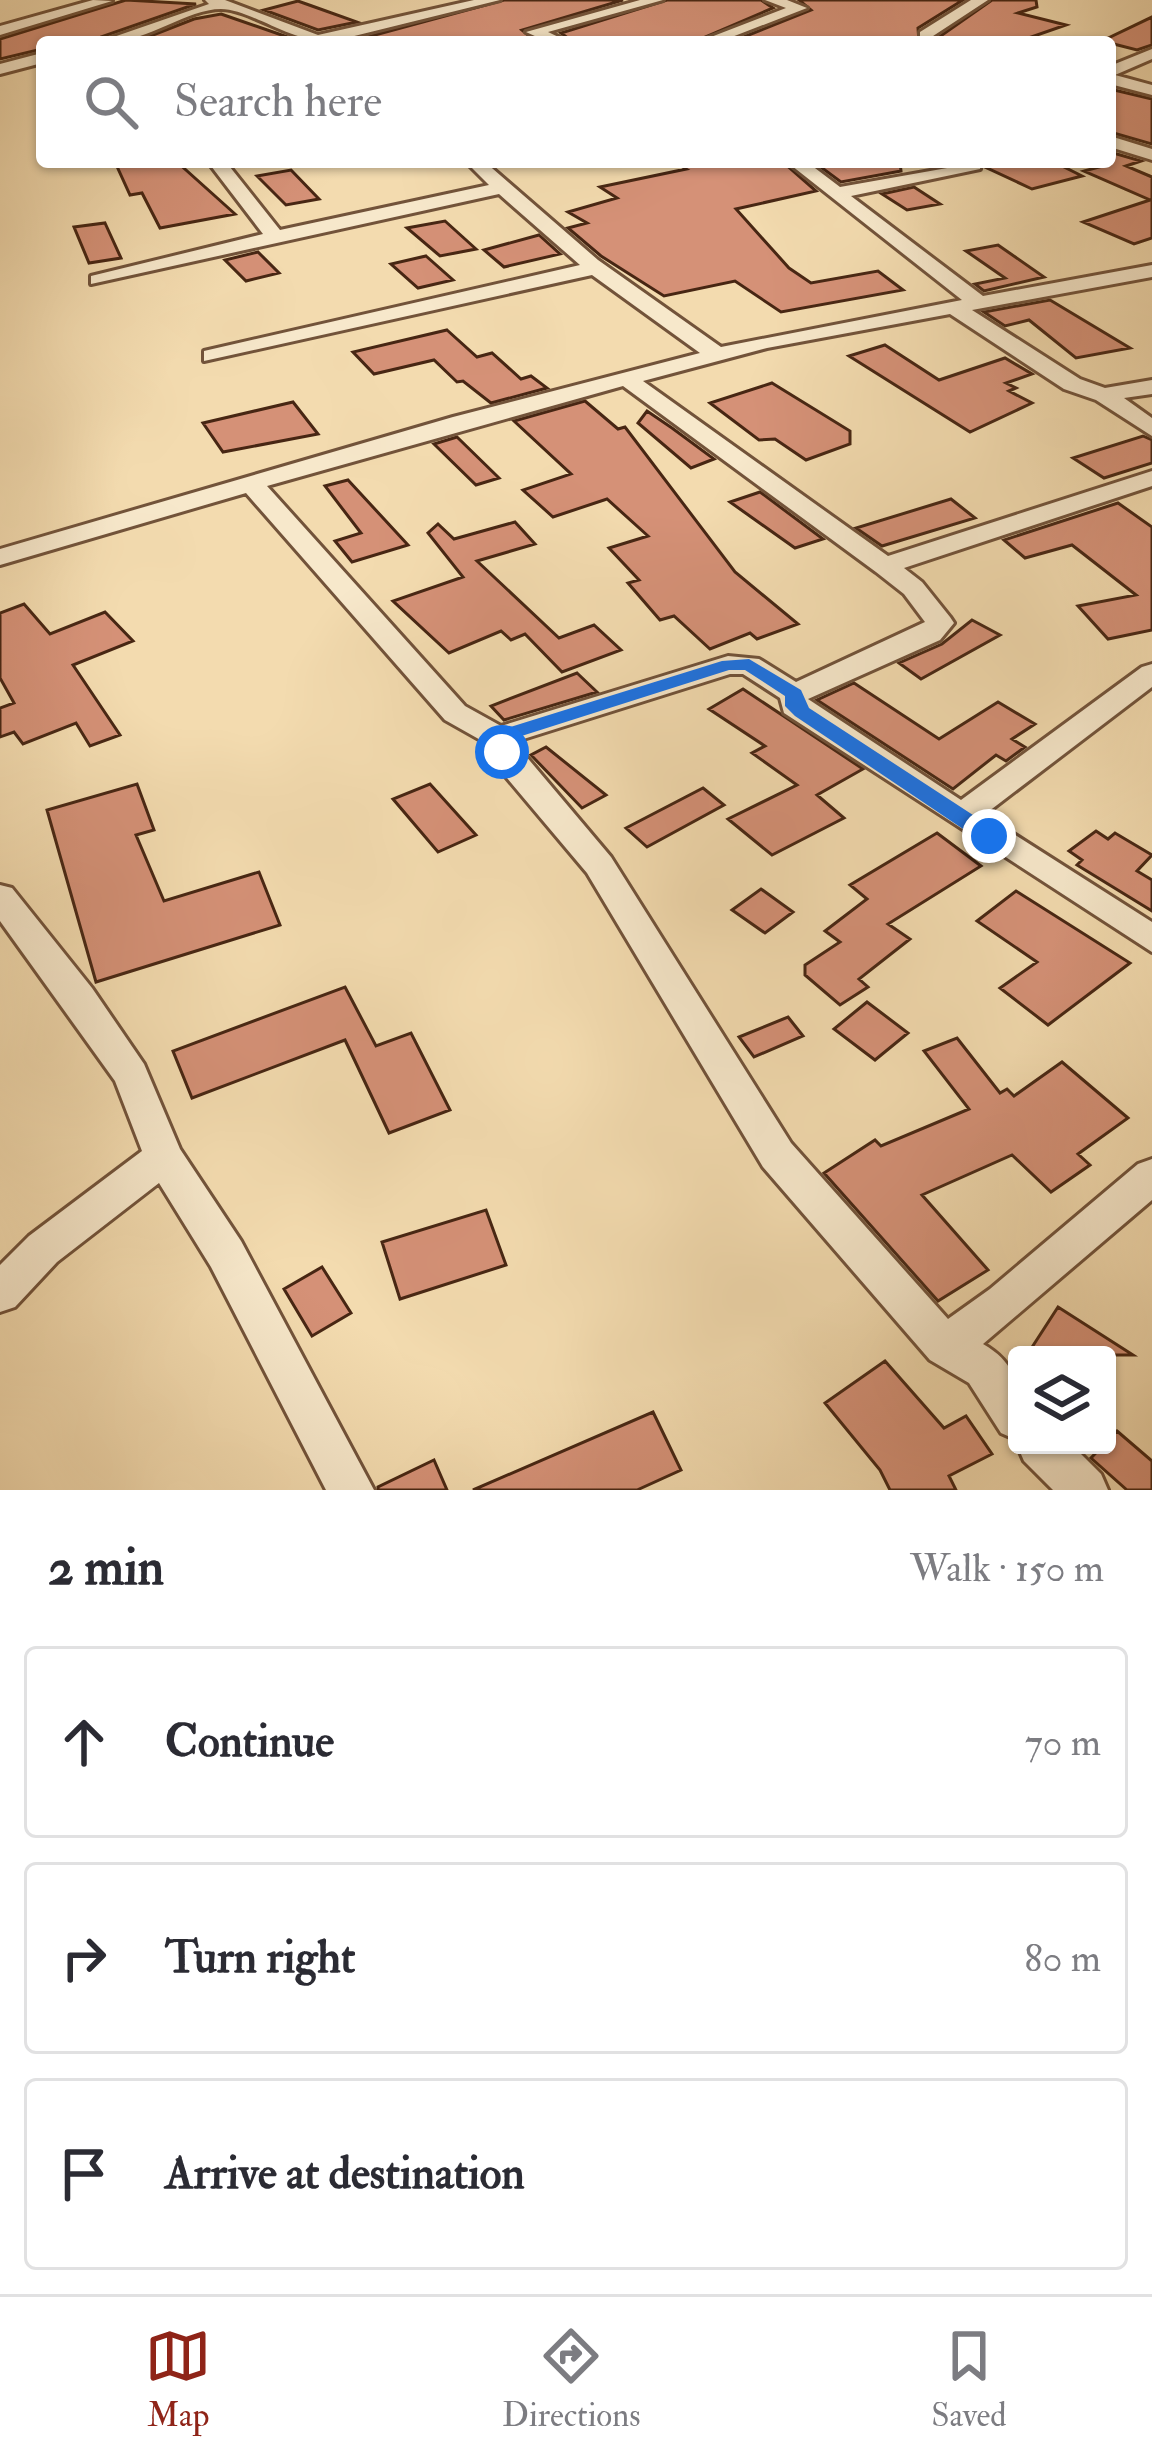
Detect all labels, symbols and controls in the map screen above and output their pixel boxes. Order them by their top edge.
search box [36,36,1116,168]
icon: search [78,69,144,135]
text: Search here [174,74,382,130]
route start [475,725,529,779]
route end [962,809,1016,863]
map controls [1008,1346,1116,1454]
button: layers [1008,1346,1116,1454]
text: 2 min [48,1536,164,1600]
text: Walk · 150 m [910,1544,1104,1593]
icon: ahead [51,1709,117,1775]
text: Continue [165,1714,334,1770]
text: 70 m [1025,1718,1101,1767]
icon: right [51,1925,117,1991]
text: Turn right [165,1930,355,1986]
text: 80 m [1024,1934,1101,1983]
icon: arrive [51,2141,117,2207]
text: Arrive at destination [165,2146,525,2202]
tab: Map [145,2323,211,2436]
tab: Directions [502,2323,641,2436]
tab: Saved [931,2323,1007,2436]

